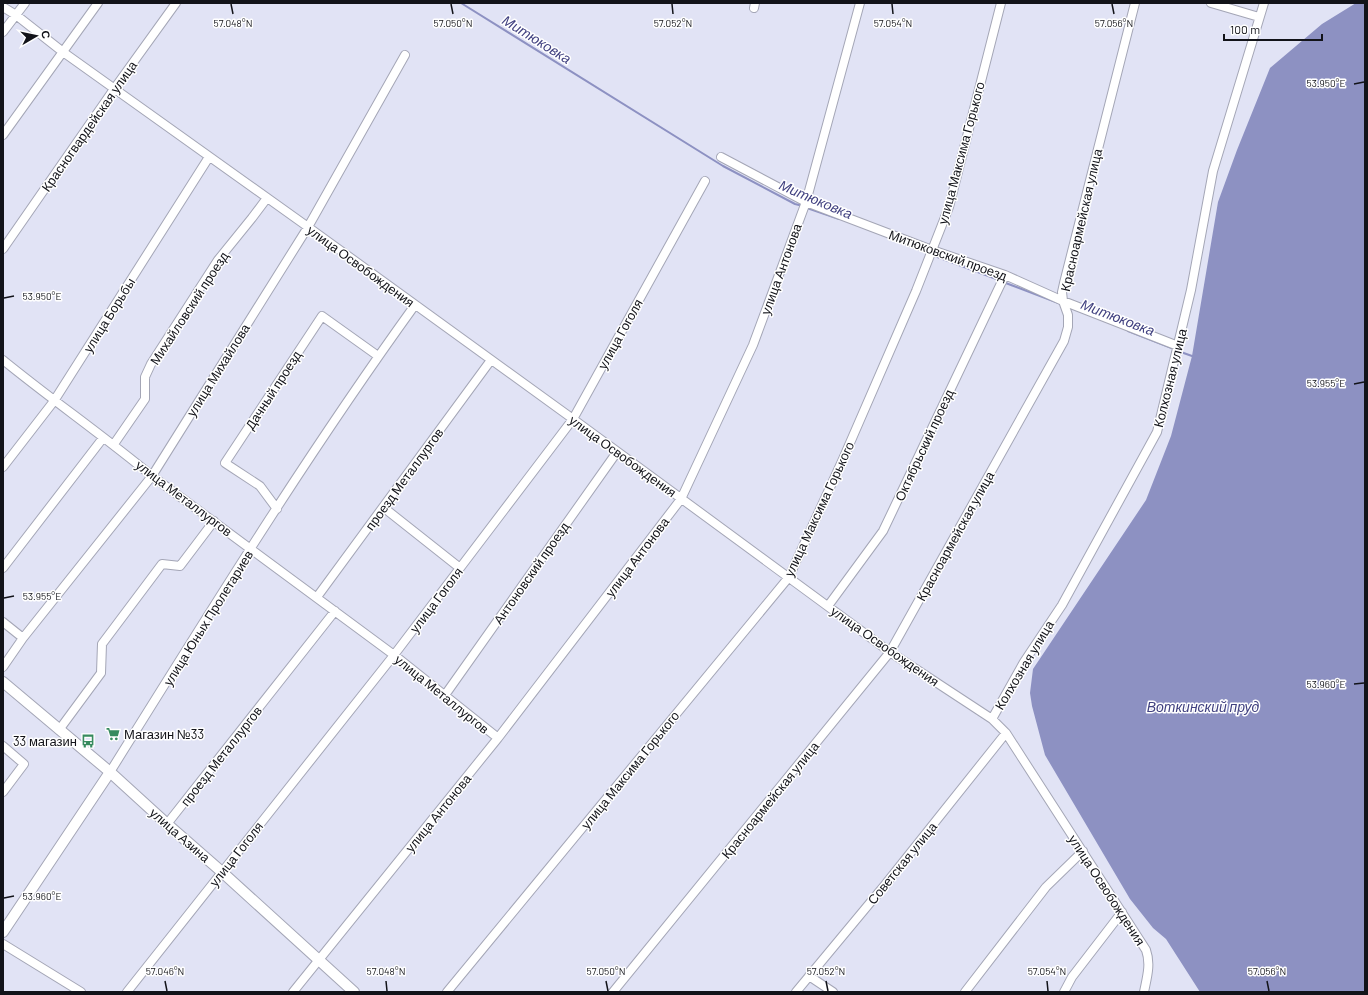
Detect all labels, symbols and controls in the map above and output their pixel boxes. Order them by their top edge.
water label: Митюковка [500,11,575,67]
north arrow [16,16,56,56]
scale bar [1224,16,1322,42]
text: 57.048°N [214,17,252,29]
text: 57.050°N [434,17,472,29]
text: 57.052°N [654,17,692,29]
text: 57.054°N [874,17,912,29]
text: 57.056°N [1095,17,1133,29]
text: 100 m [1230,22,1260,36]
text: С [39,29,53,39]
street label: Красногвардейская улица [38,57,141,194]
text: 53.950°E [1307,77,1345,89]
street label: улица Максима Горького [934,80,988,226]
street label: Красноармейская улица [1057,146,1105,293]
water label: Митюковка [777,176,855,222]
street label: улица Антонова [757,221,805,317]
street label: улица Освобождения [304,222,418,310]
street label: Митюковский проезд [887,226,1010,284]
street label: Михайловский проезд [146,248,232,368]
street label: улица Борьбы [80,275,138,355]
text: 53.950°E [23,290,61,302]
water label: Митюковка [1079,295,1158,339]
street label: улица Гоголя [594,296,646,372]
street label: улица Михайлова [183,320,253,419]
street label: Колхозная улица [1150,326,1190,429]
street label: Дачный проезд [242,347,305,432]
text: 53.955°E [1307,377,1345,389]
street label: Октябрьский проезд [891,386,957,503]
street label: улица Освобождения [566,412,680,500]
street label: проезд Металлургов [362,425,447,533]
street label: улица Максима Горького [781,439,857,579]
street label: улица Металлургов [133,457,235,539]
street label: Красноармейская улица [913,468,998,604]
street label: улица Антонова [602,513,673,600]
street label: Антоновский проезд [490,518,573,627]
street label: улица Юных Пролетариев [160,547,256,689]
street label: улица Гоголя [406,564,466,636]
text: 53.955°E [23,590,61,602]
street label: улица Освобождения [828,603,942,689]
street label: Колхозная улица [991,617,1057,713]
street label: улица Металлургов [392,651,492,737]
text: 53.960°E [1307,678,1345,690]
water label: Воткинский пруд [1147,698,1260,715]
street label: проезд Металлургов [177,703,265,809]
street label: улица Максима Горького [578,708,682,832]
supermarket icon: Магазин №33 [105,726,121,742]
place label: Магазин №33 [124,726,204,742]
place label: 33 магазин [13,733,77,749]
bus stop icon: 33 магазин [80,733,96,749]
street label: Красноармейская улица [718,738,823,862]
street label: улица Антонова [402,770,475,855]
street label: улица Азина [147,804,214,866]
street label: улица Гоголя [206,818,266,890]
street label: Советская улица [864,818,940,907]
street label: улица Освобождения [1065,832,1149,948]
text: 53.960°E [23,890,61,902]
text: 57.046°N [146,965,184,977]
text: 57.048°N [367,965,405,977]
text: 57.050°N [587,965,625,977]
text: 57.052°N [807,965,845,977]
text: 57.054°N [1028,965,1066,977]
text: 57.056°N [1248,965,1286,977]

